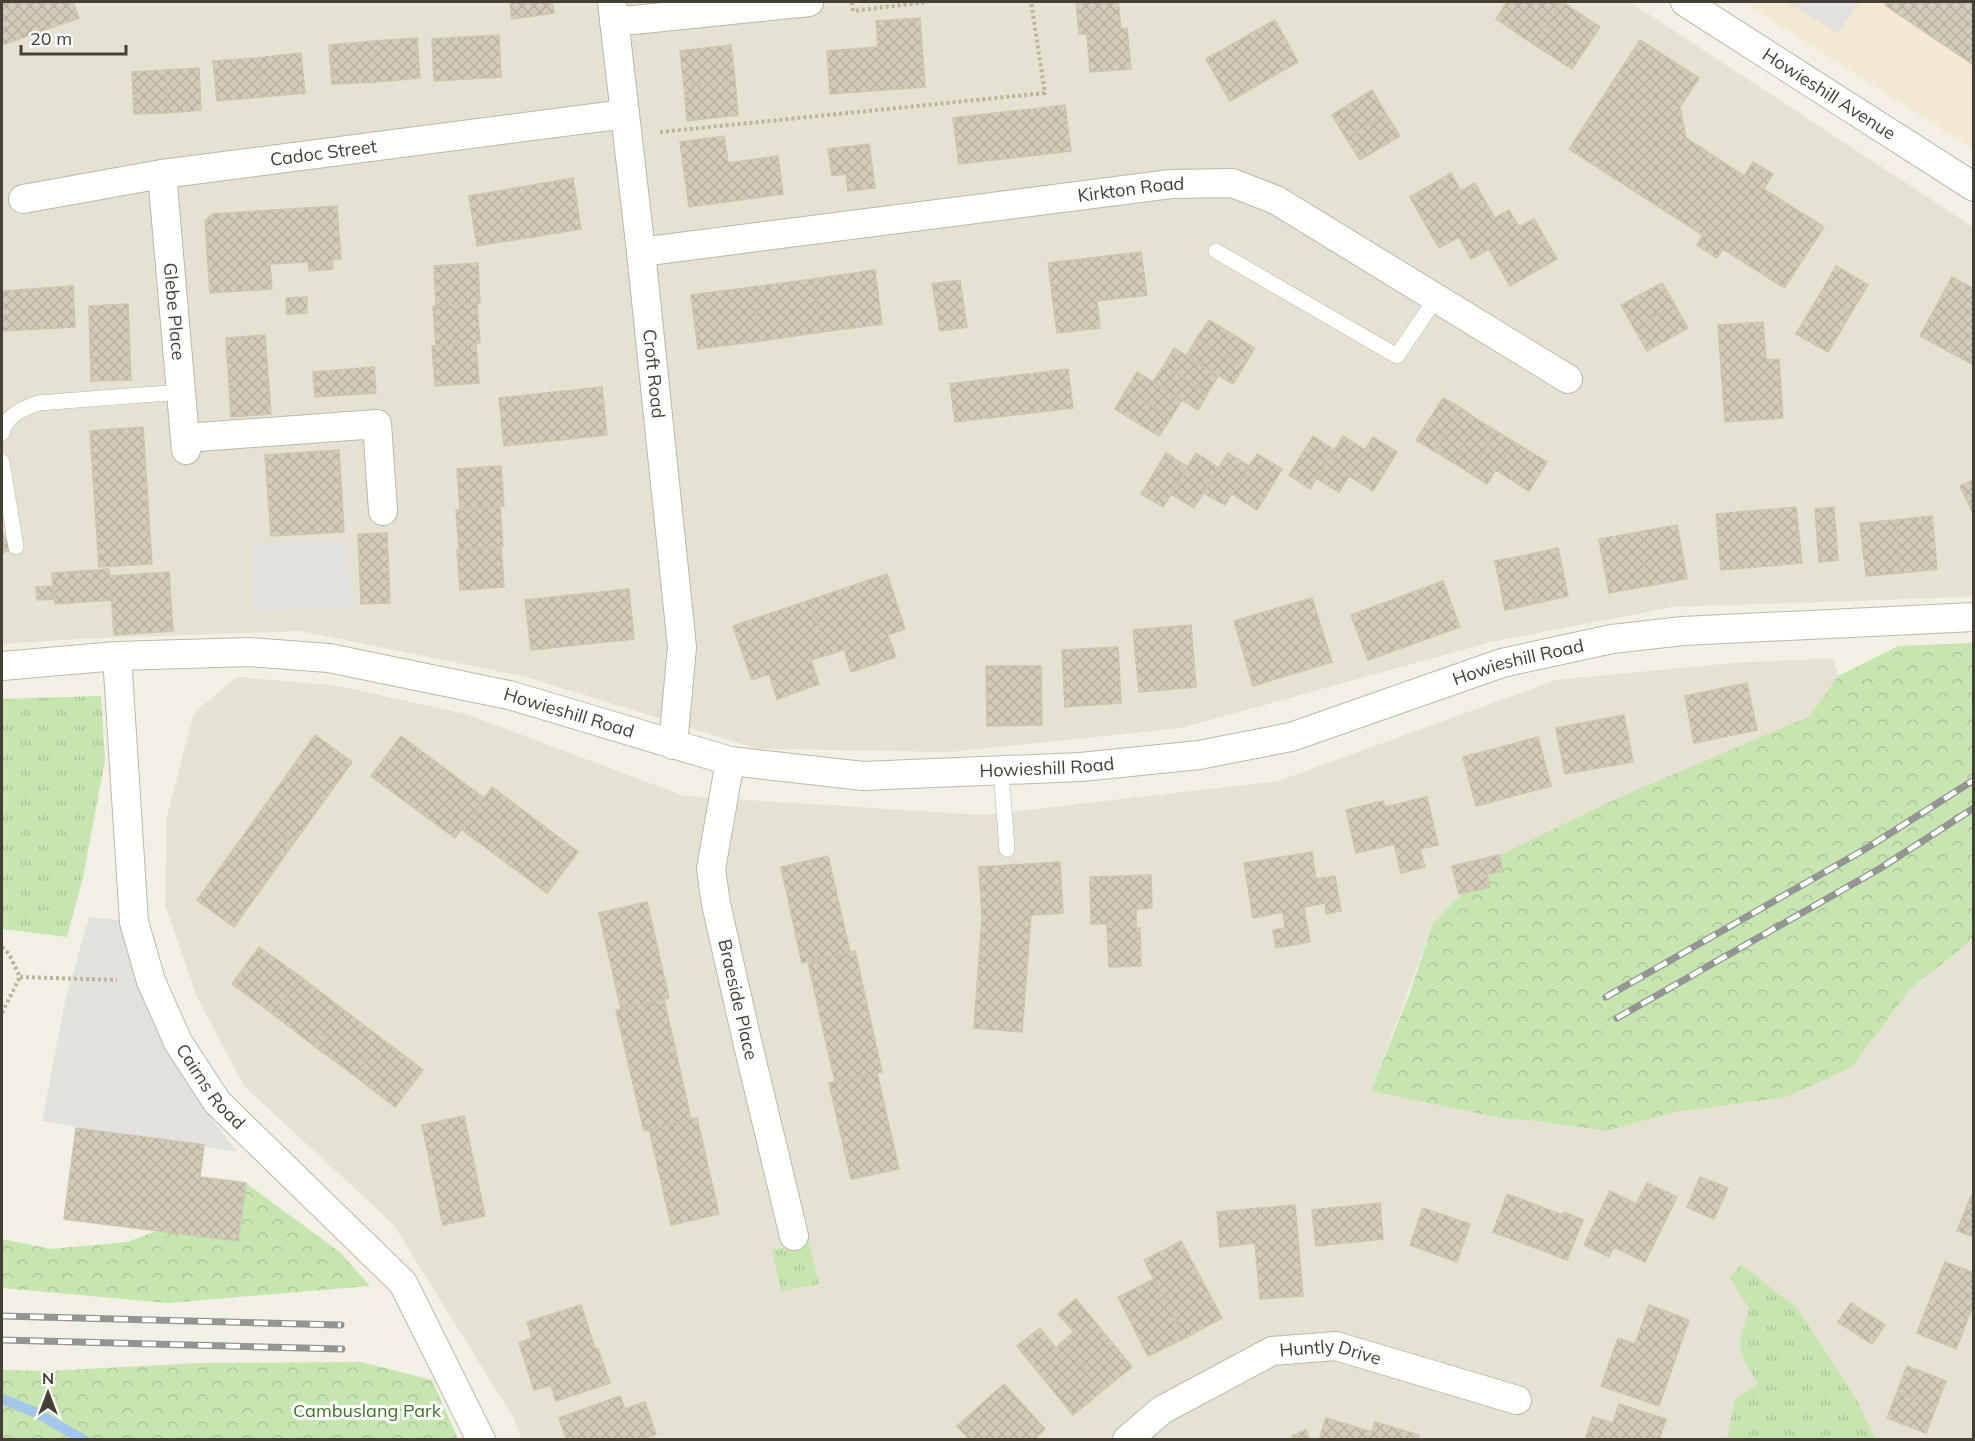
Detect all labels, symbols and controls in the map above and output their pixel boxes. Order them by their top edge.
scale bar [21,18,126,56]
text: 20 m [30,27,72,50]
street label: Howieshill Avenue [1758,43,1900,145]
street label: Cadoc Street [269,134,378,171]
street label: Kirkton Road [1076,172,1184,207]
street label: Glebe Place [159,262,190,361]
street label: Croft Road [638,328,670,419]
street label: Howieshill Road [1449,634,1586,690]
street label: Howieshill Road [501,682,637,743]
street label: Howieshill Road [979,752,1115,782]
street label: Braeside Place [713,937,763,1062]
street label: Cairns Road [171,1039,250,1134]
street label: Huntly Drive [1279,1334,1384,1370]
north arrow [18,1363,78,1423]
text: N [42,1368,54,1388]
park label: Cambuslang Park [293,1399,442,1422]

